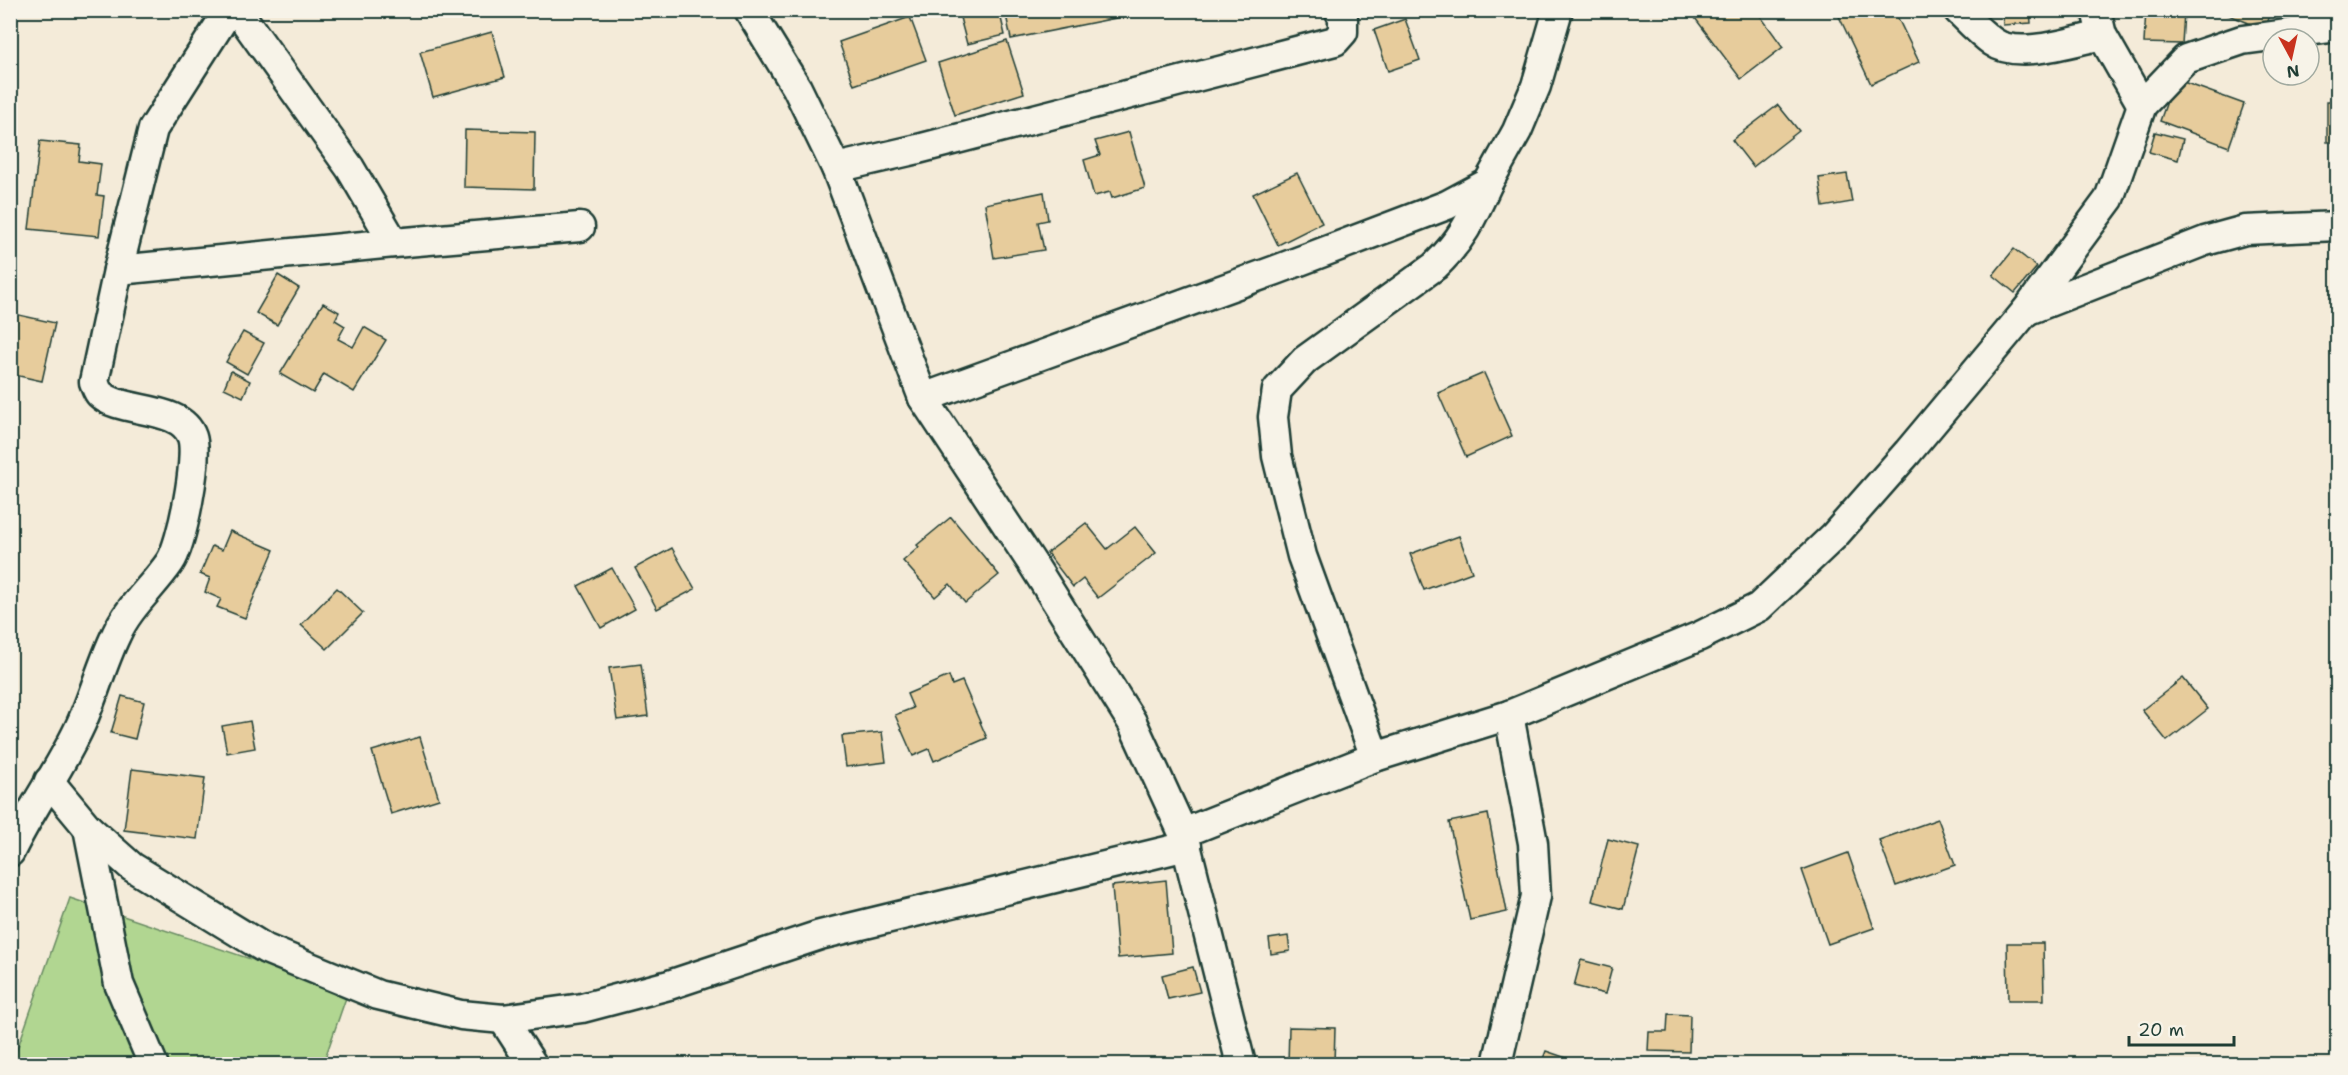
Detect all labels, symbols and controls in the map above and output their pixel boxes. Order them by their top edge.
north arrow [2261,27,2321,87]
text: N [2285,60,2301,83]
scale bar [2129,1009,2234,1047]
text: 20 m [2138,1018,2184,1042]

